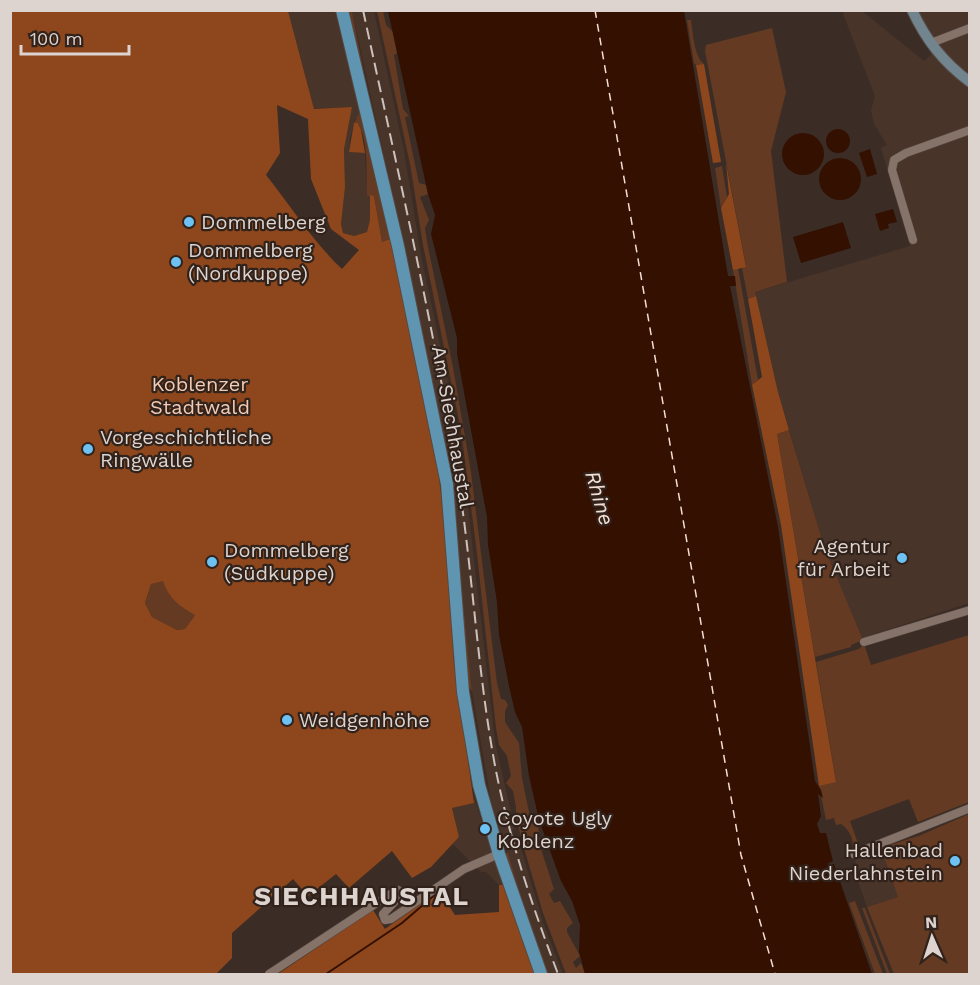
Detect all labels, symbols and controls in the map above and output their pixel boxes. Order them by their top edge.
scale bar [21,18,129,56]
text: 100 m [30,28,83,49]
place label: Dommelberg [201,210,326,234]
marker: Dommelberg [182,215,196,229]
place label: Dommelberg (Nordkuppe) [188,238,313,285]
marker: Dommelberg (Nordkuppe) [169,255,183,269]
street label: Am Siechhaustal [427,344,479,510]
park label: Koblenzer Stadtwald [150,372,250,419]
place label: Vorgeschichtliche Ringwälle [100,425,272,472]
marker: Vorgeschichtliche Ringwälle [81,442,95,456]
water label: Rhine [580,468,620,528]
place label: Agentur für Arbeit [797,534,891,581]
place label: Dommelberg (Südkuppe) [224,538,349,585]
marker: Agentur für Arbeit [895,551,909,565]
marker: Dommelberg (Südkuppe) [205,555,219,569]
place label: Weidgenhöhe [299,708,430,732]
marker: Weidgenhöhe [280,713,294,727]
place label: Coyote Ugly Koblenz [497,806,613,853]
marker: Coyote Ugly Koblenz [478,822,492,836]
place label: Hallenbad Niederlahnstein [789,838,943,885]
marker: Hallenbad Niederlahnstein [948,854,962,868]
district label: SIECHHAUSTAL [254,881,470,911]
north arrow [902,907,962,967]
text: N [925,913,938,932]

